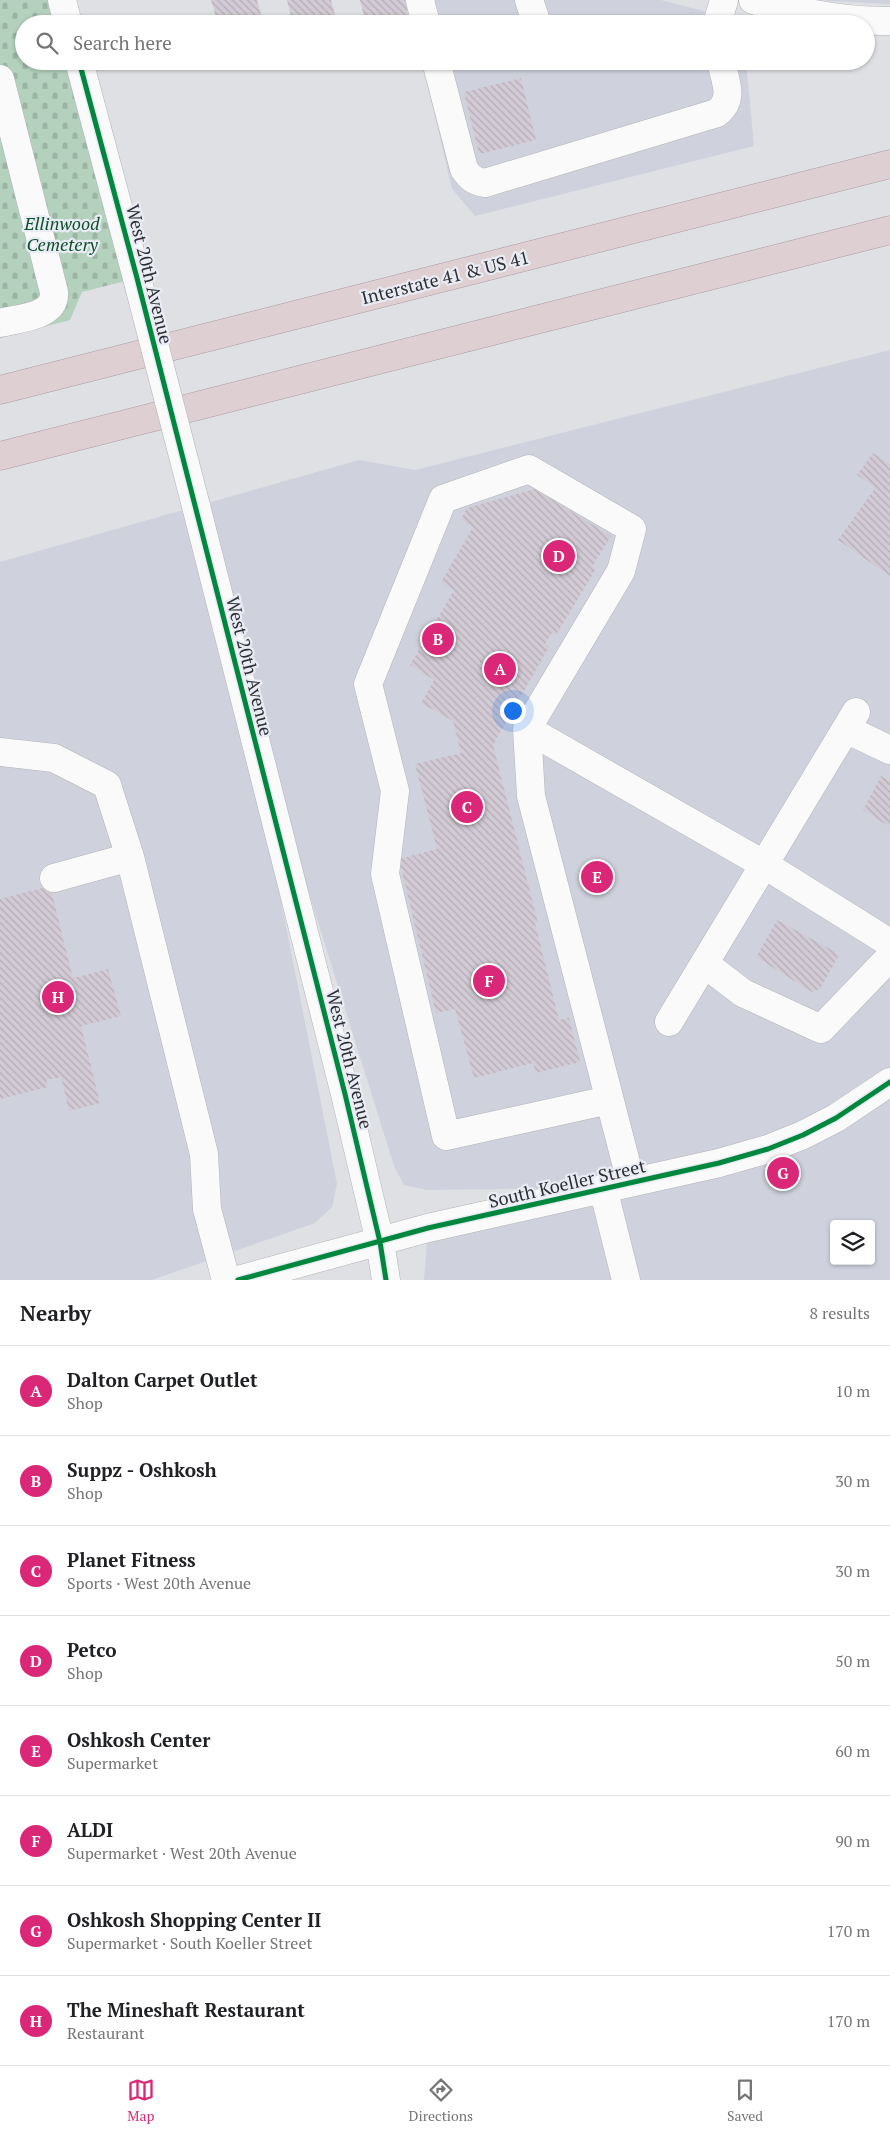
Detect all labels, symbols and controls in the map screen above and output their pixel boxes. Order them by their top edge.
search box [15,15,875,70]
icon: search [33,29,61,57]
text: Search here [73,30,172,55]
street label: West 20th Avenue [121,202,179,346]
park label: Ellinwood Cemetery [23,211,100,256]
street label: Interstate 41 & US 41 [359,245,531,309]
pin: D [543,537,575,575]
street label: West 20th Avenue [221,594,279,738]
pin: B [422,620,454,658]
pin: A [484,650,516,688]
your location [500,698,526,724]
pin: C [451,788,483,826]
pin: E [581,858,613,896]
pin: F [473,962,505,1000]
pin: H [42,978,74,1016]
street label: West 20th Avenue [321,987,379,1131]
street label: South Koeller Street [486,1153,648,1213]
pin: G [767,1154,799,1192]
map controls [830,1220,875,1265]
button: layers [830,1220,875,1265]
text: Nearby [20,1299,91,1327]
text: 8 results [810,1302,870,1324]
text: Dalton Carpet Outlet [67,1367,258,1392]
text: A [30,1380,42,1402]
text: 10 m [835,1380,870,1402]
text: Shop [67,1392,103,1414]
text: Suppz - Oshkosh [67,1457,217,1482]
text: B [31,1470,41,1492]
text: 30 m [835,1470,870,1492]
text: Shop [67,1482,103,1504]
text: Planet Fitness [67,1547,196,1572]
text: C [31,1560,41,1582]
text: 30 m [835,1560,870,1582]
text: Sports · West 20th Avenue [67,1572,251,1594]
text: Petco [67,1637,117,1662]
text: D [30,1650,42,1672]
text: 50 m [835,1650,870,1672]
text: Shop [67,1662,103,1684]
text: Oshkosh Center [67,1727,210,1752]
text: E [31,1740,41,1762]
text: 60 m [835,1740,870,1762]
text: Supermarket [67,1752,158,1774]
text: ALDI [67,1817,113,1842]
text: F [31,1830,41,1852]
text: 90 m [835,1830,870,1852]
text: Supermarket · West 20th Avenue [67,1842,297,1864]
text: Oshkosh Shopping Center II [67,1907,321,1932]
text: G [30,1920,42,1942]
text: 170 m [827,1920,870,1942]
text: Supermarket · South Koeller Street [67,1932,312,1954]
text: The Mineshaft Restaurant [67,1997,305,2022]
text: H [30,2010,42,2032]
text: 170 m [827,2010,870,2032]
text: Restaurant [67,2022,145,2044]
tab: Map [127,2076,155,2125]
tab: Directions [409,2076,473,2125]
tab: Saved [727,2076,763,2125]

